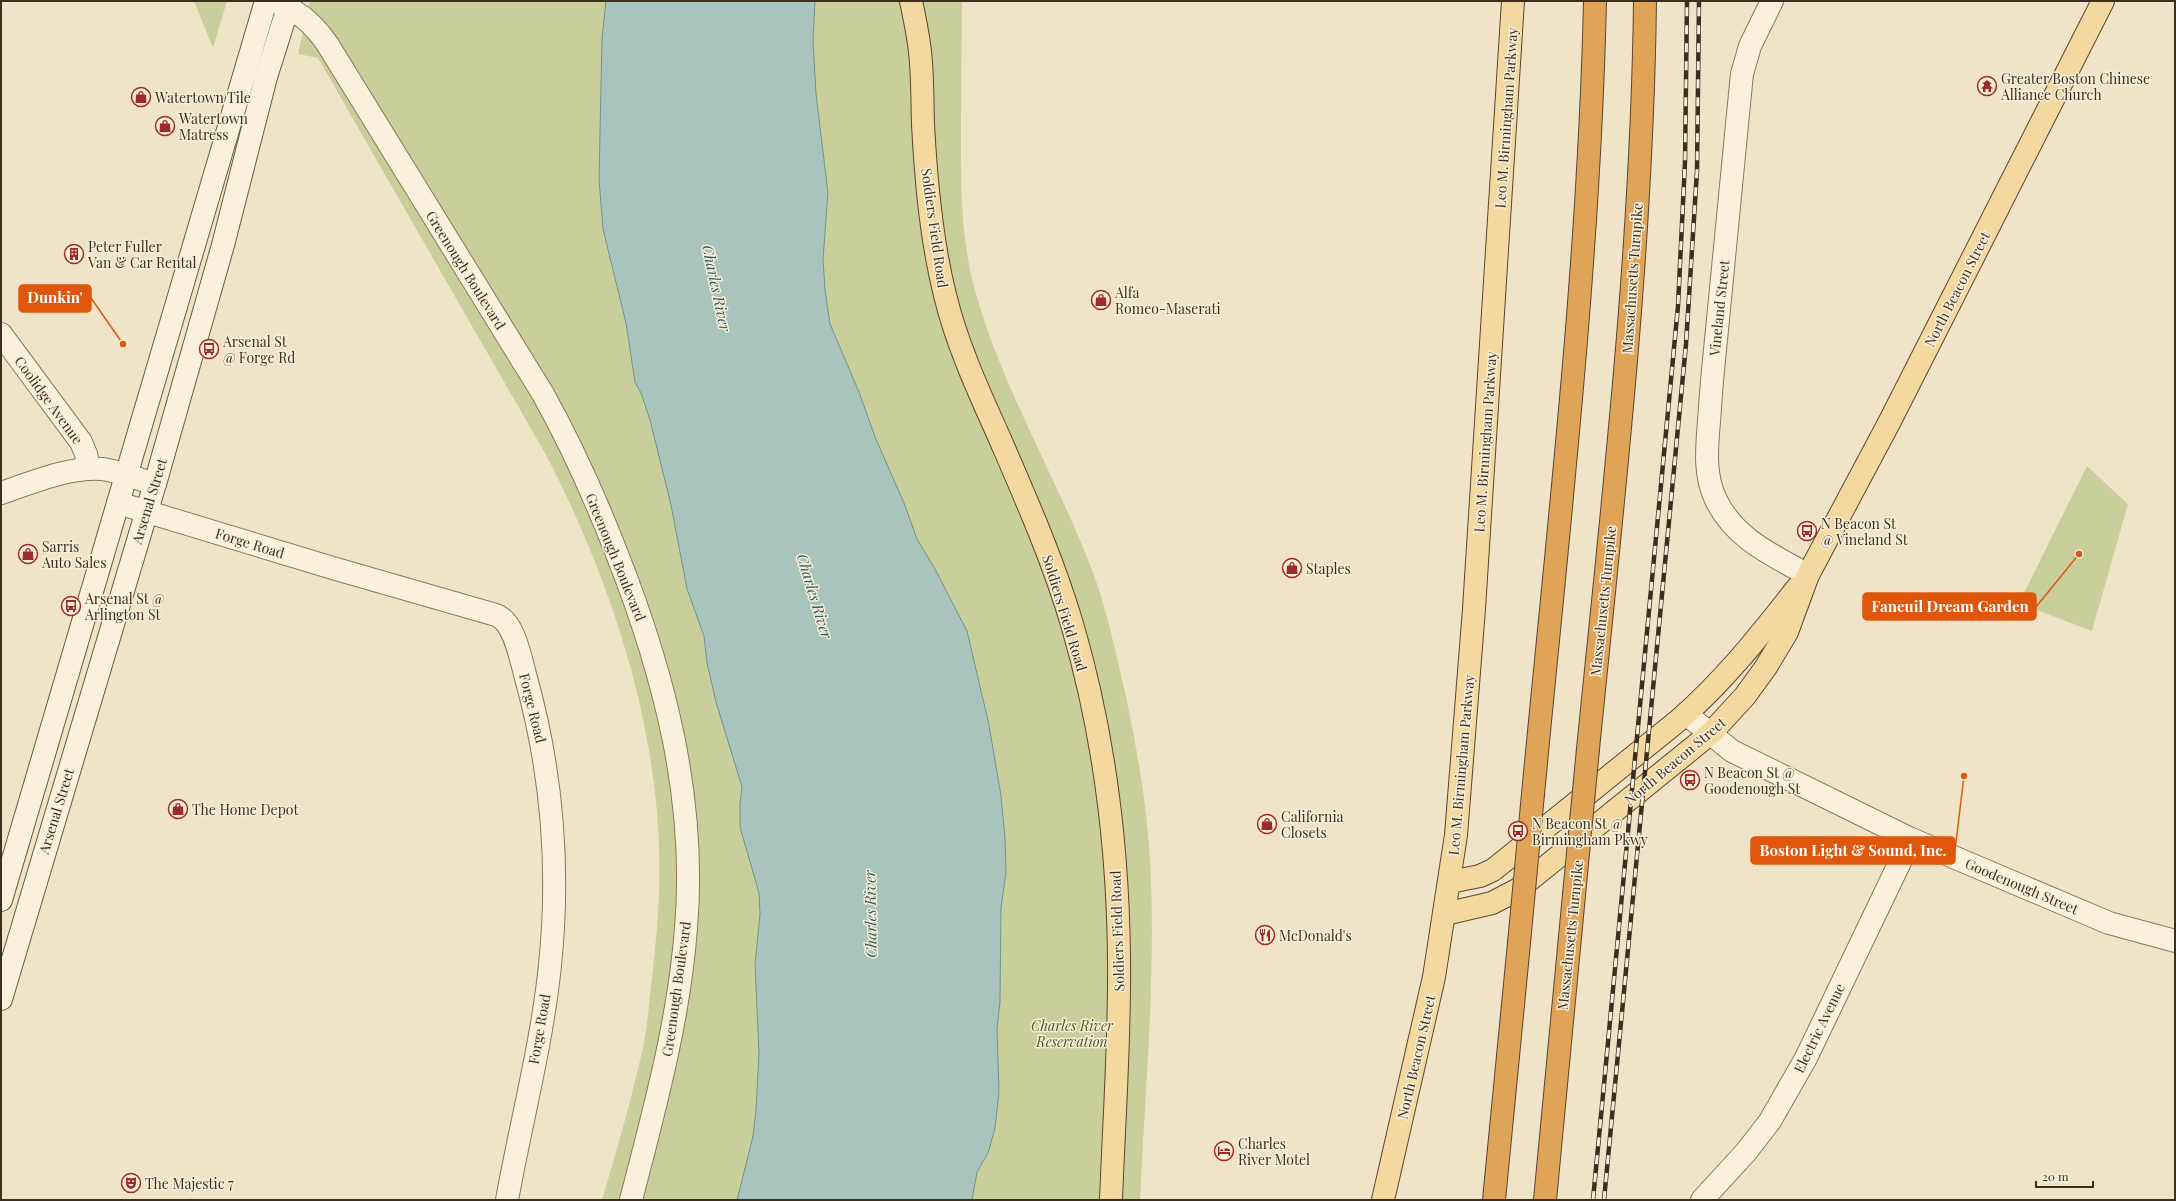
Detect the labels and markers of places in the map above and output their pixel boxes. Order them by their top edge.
place label: Greater Boston Chinese Alliance Church [2000,69,2150,104]
temple icon: Greater Boston Chinese Alliance Church [1976,75,1998,97]
shop icon: Watertown Tile [130,86,152,108]
place label: Watertown Tile [154,88,251,107]
place label: Watertown Matress [178,109,249,144]
shop icon: Watertown Matress [154,115,176,137]
place label: Peter Fuller Van & Car Rental [87,237,196,272]
building icon: Peter Fuller Van & Car Rental [63,243,85,265]
place label: Alfa Romeo-Maserati [1114,283,1221,318]
callout: Dunkin' [19,285,91,312]
shop icon: Alfa Romeo-Maserati [1090,289,1112,311]
place label: Arsenal St @ Forge Rd [222,332,295,367]
bus stop icon: Arsenal St @ Forge Rd [198,338,220,360]
place label: N Beacon St @ Vineland St [1821,514,1909,549]
bus stop icon: N Beacon St @ Vineland St [1796,520,1818,542]
place label: Sarris Auto Sales [41,537,106,572]
shop icon: Sarris Auto Sales [17,543,39,565]
shop icon: Staples [1281,557,1303,579]
place label: Staples [1306,559,1351,578]
place label: Arsenal St @ Arlington St [84,589,164,624]
callout: Faneuil Dream Garden [1863,593,2036,620]
bus stop icon: Arsenal St @ Arlington St [60,595,82,617]
place label: N Beacon St @ Goodenough St [1704,763,1801,798]
bus stop icon: N Beacon St @ Goodenough St [1679,769,1701,791]
shop icon: The Home Depot [167,798,189,820]
place label: The Home Depot [192,800,299,819]
place label: California Closets [1281,807,1343,842]
shop icon: California Closets [1256,813,1278,835]
place label: N Beacon St @ Birmingham Pkwy [1532,814,1648,849]
bus stop icon: N Beacon St @ Birmingham Pkwy [1507,820,1529,842]
callout: Boston Light & Sound, Inc. [1751,837,1955,864]
restaurant icon: McDonald's [1254,924,1276,946]
place label: McDonald's [1279,926,1352,945]
place label: Charles River Motel [1238,1134,1310,1169]
hotel icon: Charles River Motel [1213,1140,1235,1162]
theatre icon: The Majestic 7 [120,1172,142,1194]
place label: The Majestic 7 [145,1174,234,1193]

